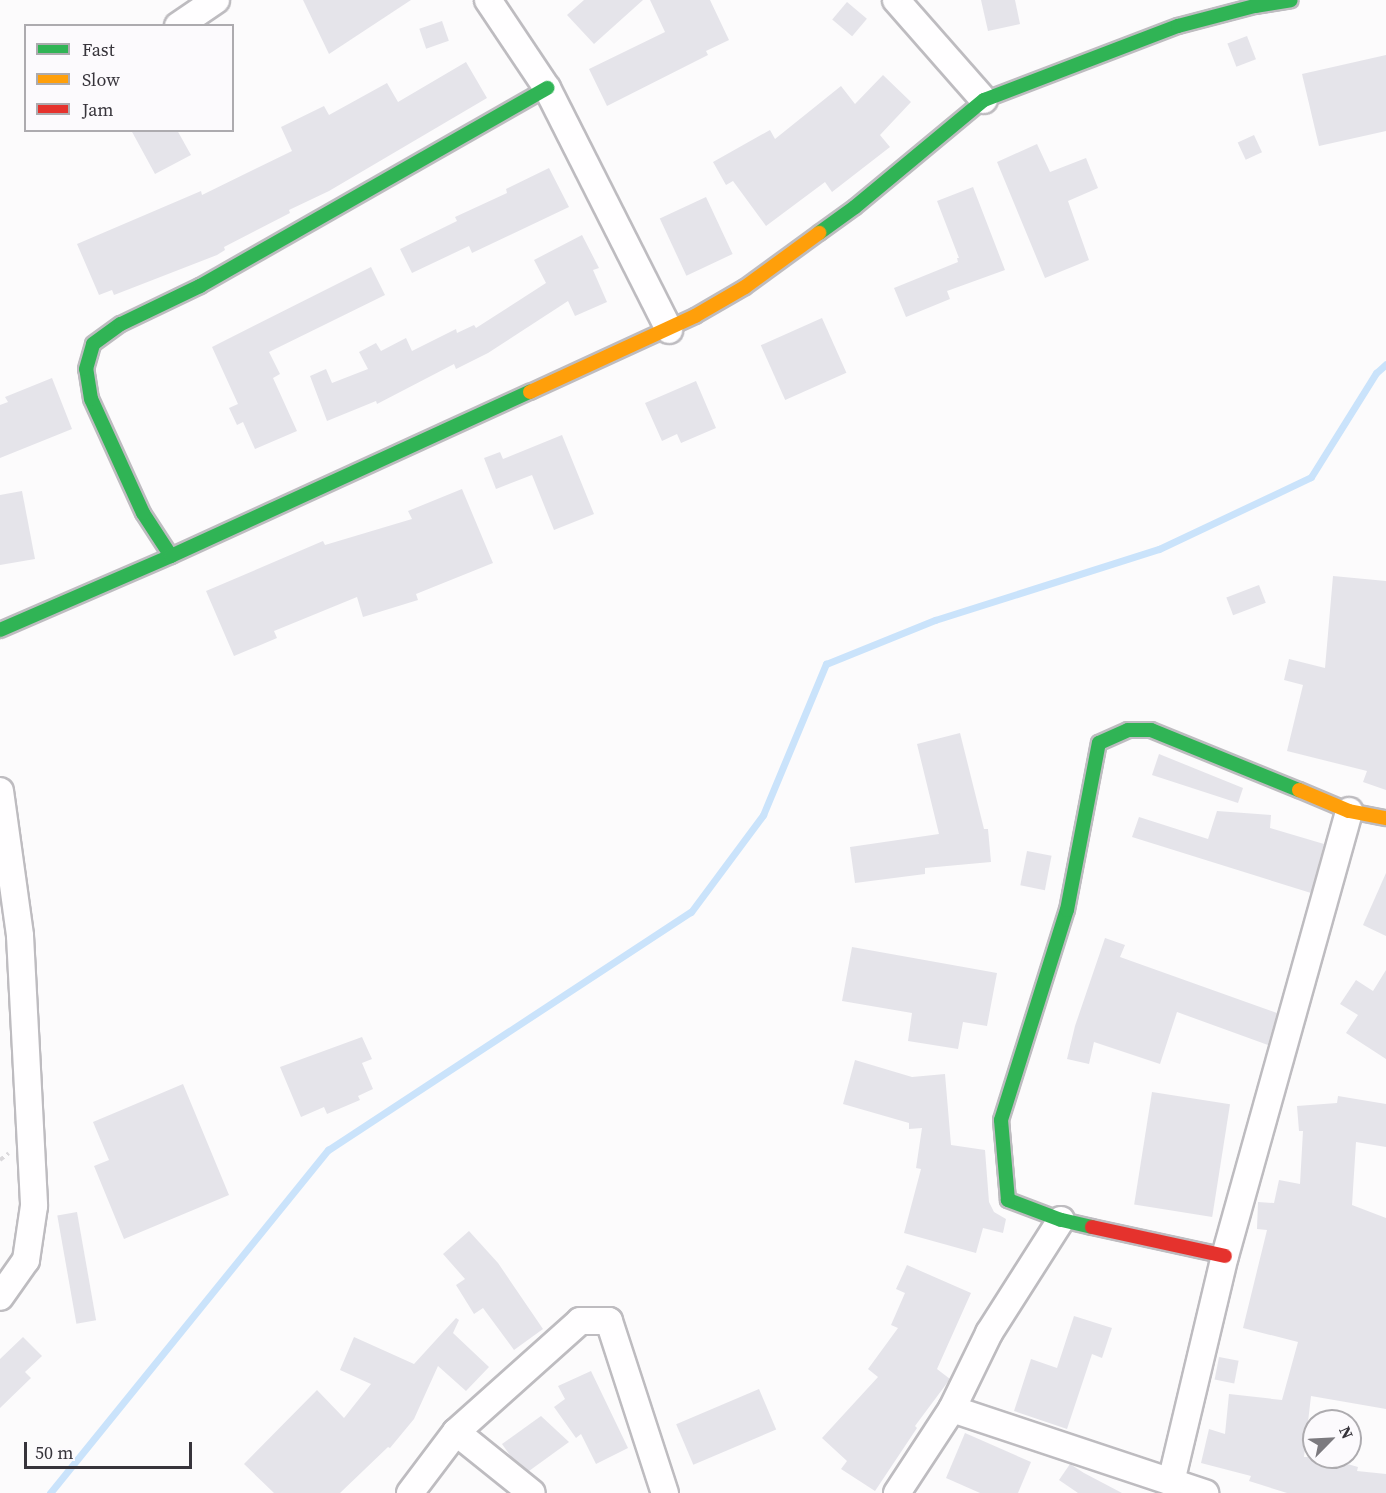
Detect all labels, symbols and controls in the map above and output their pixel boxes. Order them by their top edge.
legend [24,24,234,132]
text: Fast [82,37,115,62]
text: Slow [82,67,120,92]
text: Jam [82,97,114,122]
north arrow [1302,1409,1362,1469]
text: N [1334,1423,1359,1442]
scale bar [27,1430,195,1468]
text: 50 m [35,1440,73,1465]

